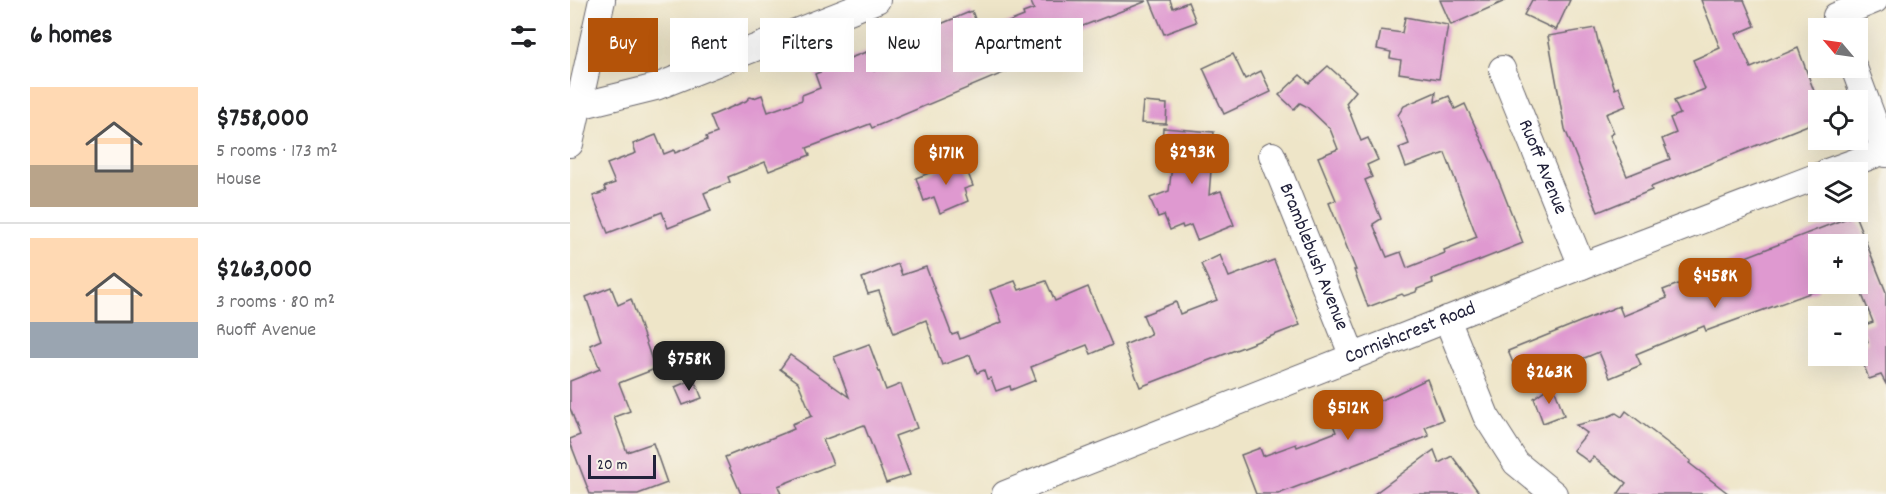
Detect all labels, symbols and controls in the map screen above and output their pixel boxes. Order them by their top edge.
text: 6 homes [30,18,112,55]
chip: Buy [588,18,658,72]
chip: Rent [670,18,748,72]
chip: Filters [760,18,854,72]
chip: New [866,18,941,72]
chip: Apartment [953,18,1083,72]
north arrow [1808,18,1868,78]
map controls [1808,18,1868,366]
icon: filters [507,20,540,53]
button: locate [1808,90,1868,150]
text: $758,000 [216,101,309,138]
icon: home [78,111,150,183]
street label: Ruoff Avenue [1510,116,1574,219]
pin: $293K [1150,134,1234,185]
pin: $171K [904,135,988,186]
text: 5 rooms · 173 m² [216,138,337,166]
text: $293K [1169,139,1215,167]
text: $171K [928,140,964,168]
button: layers [1808,162,1868,222]
text: House [216,166,261,194]
street label: Bramblebush Avenue [1271,179,1355,335]
button: + [1808,234,1868,294]
text: $263,000 [216,252,312,289]
pin: $458K [1673,258,1757,309]
icon: home [78,262,150,334]
text: $458K [1693,263,1737,291]
text: 3 rooms · 80 m² [216,289,335,317]
street label: Cornishcrest Road [1341,295,1480,372]
button: − [1808,306,1868,366]
text: Ruoff Avenue [216,317,316,345]
pin: $758K [647,341,731,392]
text: $758K [667,346,711,374]
pin: $263K [1507,354,1591,405]
text: $263K [1526,359,1572,387]
pin: $512K [1306,390,1390,441]
text: $512K [1327,395,1369,423]
scale bar [588,452,656,480]
text: 20 m [597,454,627,477]

